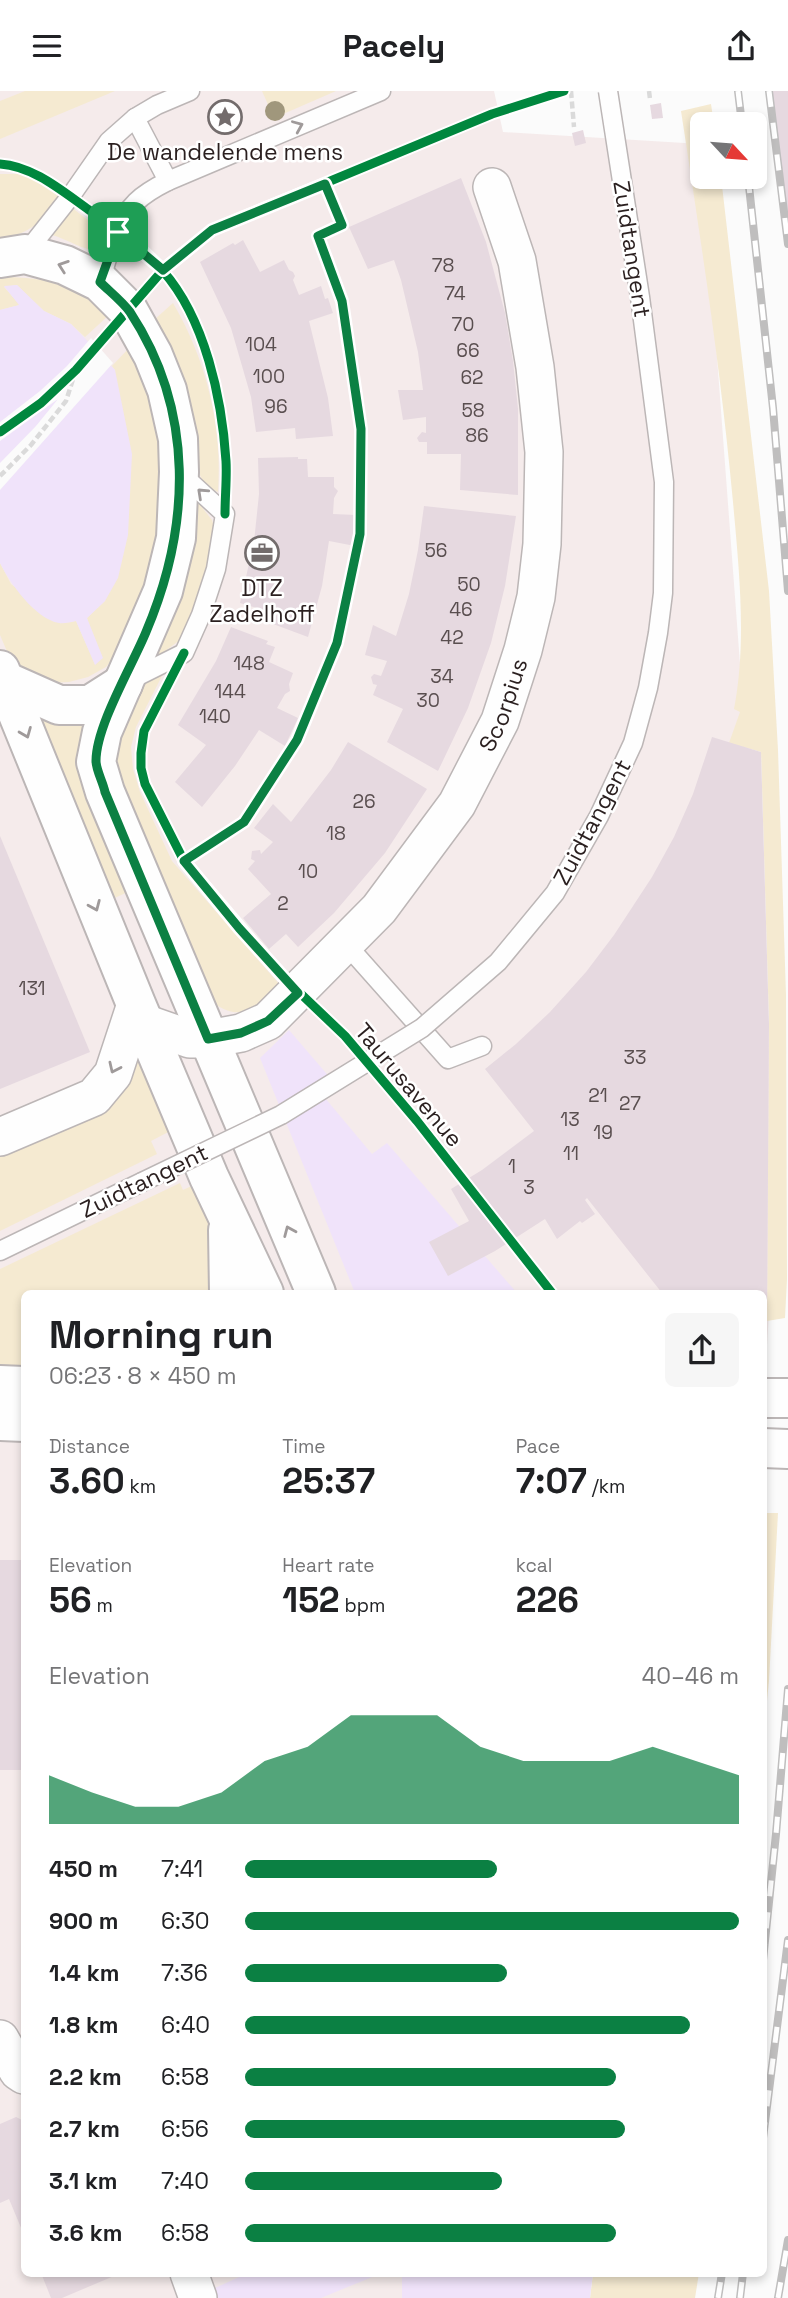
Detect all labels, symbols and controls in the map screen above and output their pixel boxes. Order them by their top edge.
text: Pacely [343,26,445,66]
icon: menu [28,27,66,65]
icon: share [722,27,760,65]
place icon: De wandelende mens [206,98,244,136]
north arrow [690,112,766,189]
map controls [690,112,767,189]
one-way arrow [291,120,303,134]
place label: De wandelende mens [107,137,343,167]
street label: Zuidtangent [606,178,658,320]
pin [88,202,148,262]
icon: arrive [99,213,137,251]
house number: 78 [432,253,454,278]
one-way arrow [57,260,69,274]
house number: 74 [444,281,466,306]
house number: 70 [452,312,474,337]
house number: 104 [245,332,277,357]
house number: 66 [456,338,480,363]
house number: 100 [253,364,285,389]
house number: 62 [460,365,484,390]
house number: 96 [264,394,288,419]
house number: 58 [461,398,485,423]
house number: 86 [465,423,489,448]
one-way arrow [197,489,210,501]
office icon: DTZ Zadelhoff [243,534,281,572]
house number: 56 [424,538,448,563]
house number: 50 [457,572,481,597]
place label: DTZ Zadelhoff [209,573,315,629]
house number: 46 [449,597,473,622]
house number: 42 [440,625,464,650]
house number: 148 [233,651,265,676]
street label: Scorpius [472,655,534,757]
house number: 34 [430,664,454,689]
house number: 144 [214,679,246,704]
house number: 30 [416,688,440,713]
house number: 140 [199,704,231,729]
one-way arrow [17,727,31,739]
street label: Zuidtangent [546,754,638,890]
house number: 26 [352,789,376,814]
house number: 18 [326,821,346,846]
house number: 10 [298,859,318,884]
house number: 2 [277,891,289,916]
one-way arrow [87,898,101,911]
house number: 131 [18,976,46,1001]
street label: Taurusavenue [348,1017,470,1153]
house number: 33 [624,1045,646,1070]
one-way arrow [108,1061,122,1073]
house number: 21 [588,1083,608,1108]
house number: 27 [619,1091,641,1116]
house number: 13 [560,1107,580,1132]
house number: 19 [593,1120,613,1145]
street label: Zuidtangent [75,1137,213,1225]
house number: 11 [563,1141,579,1166]
house number: 1 [508,1154,516,1179]
house number: 3 [523,1175,535,1200]
one-way arrow [283,1225,297,1238]
text: Morning run [49,1311,274,1359]
button: share [665,1313,739,1387]
text: 06:23 · 8 × 450 m [49,1361,236,1391]
text: Distance [49,1434,130,1459]
text: Time [282,1434,326,1459]
text: Pace [516,1434,560,1459]
text: 3.60 [49,1459,125,1503]
text: 25:37 [282,1459,375,1503]
text: 7:07 [516,1459,587,1503]
text: km [125,1474,156,1499]
text: /km [587,1474,625,1499]
text: Elevation [49,1553,132,1578]
text: Heart rate [282,1553,375,1578]
text: kcal [516,1553,552,1578]
text: 56 [49,1578,92,1622]
text: 152 [282,1578,340,1622]
text: 226 [516,1578,579,1622]
text: m [92,1593,113,1618]
text: bpm [340,1593,385,1618]
text: Elevation [49,1661,150,1691]
text: 40–46 m [642,1661,739,1691]
text: 450 m [49,1854,118,1884]
text: 7:41 [161,1854,203,1884]
text: 900 m [49,1906,119,1936]
text: 6:30 [161,1906,210,1936]
text: 1.4 km [49,1958,119,1988]
text: 7:36 [161,1958,208,1988]
text: 1.8 km [49,2010,119,2040]
text: 6:40 [161,2010,210,2040]
text: 2.2 km [49,2062,122,2092]
text: 6:58 [161,2062,209,2092]
text: 2.7 km [49,2114,120,2144]
text: 6:56 [161,2114,209,2144]
text: 3.1 km [49,2166,118,2196]
text: 7:40 [161,2166,209,2196]
text: 3.6 km [49,2218,122,2248]
text: 6:58 [161,2218,209,2248]

